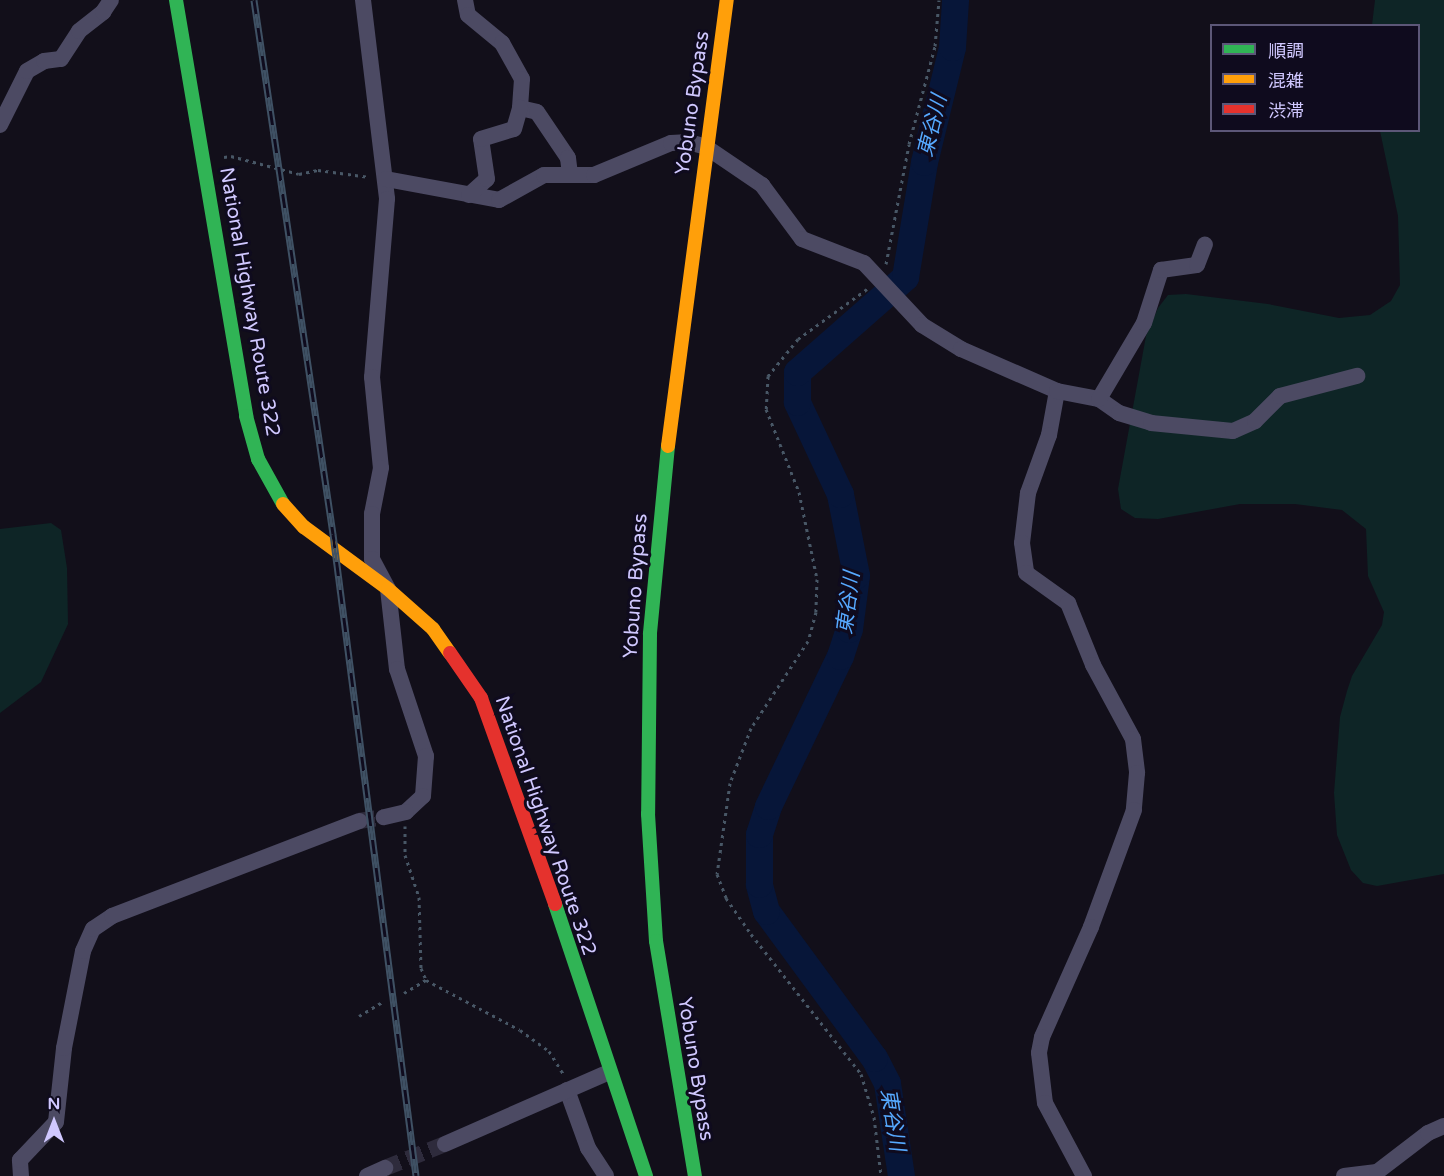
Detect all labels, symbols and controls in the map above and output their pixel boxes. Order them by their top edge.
legend [1210,24,1420,132]
street label: Yobuno Bypass [671,29,715,177]
text: 順調 [1268,40,1304,62]
text: 混雑 [1268,70,1304,92]
water label: 東谷川 [913,92,953,160]
text: 渋滞 [1268,100,1304,122]
street label: National Highway Route 322 [213,166,285,438]
street label: Yobuno Bypass [619,513,653,659]
water label: 東谷川 [833,570,865,636]
street label: National Highway Route 322 [489,693,601,959]
street label: Yobuno Bypass [672,995,718,1143]
water label: 東谷川 [875,1087,909,1153]
north arrow [24,1092,84,1152]
text: N [48,1094,60,1114]

